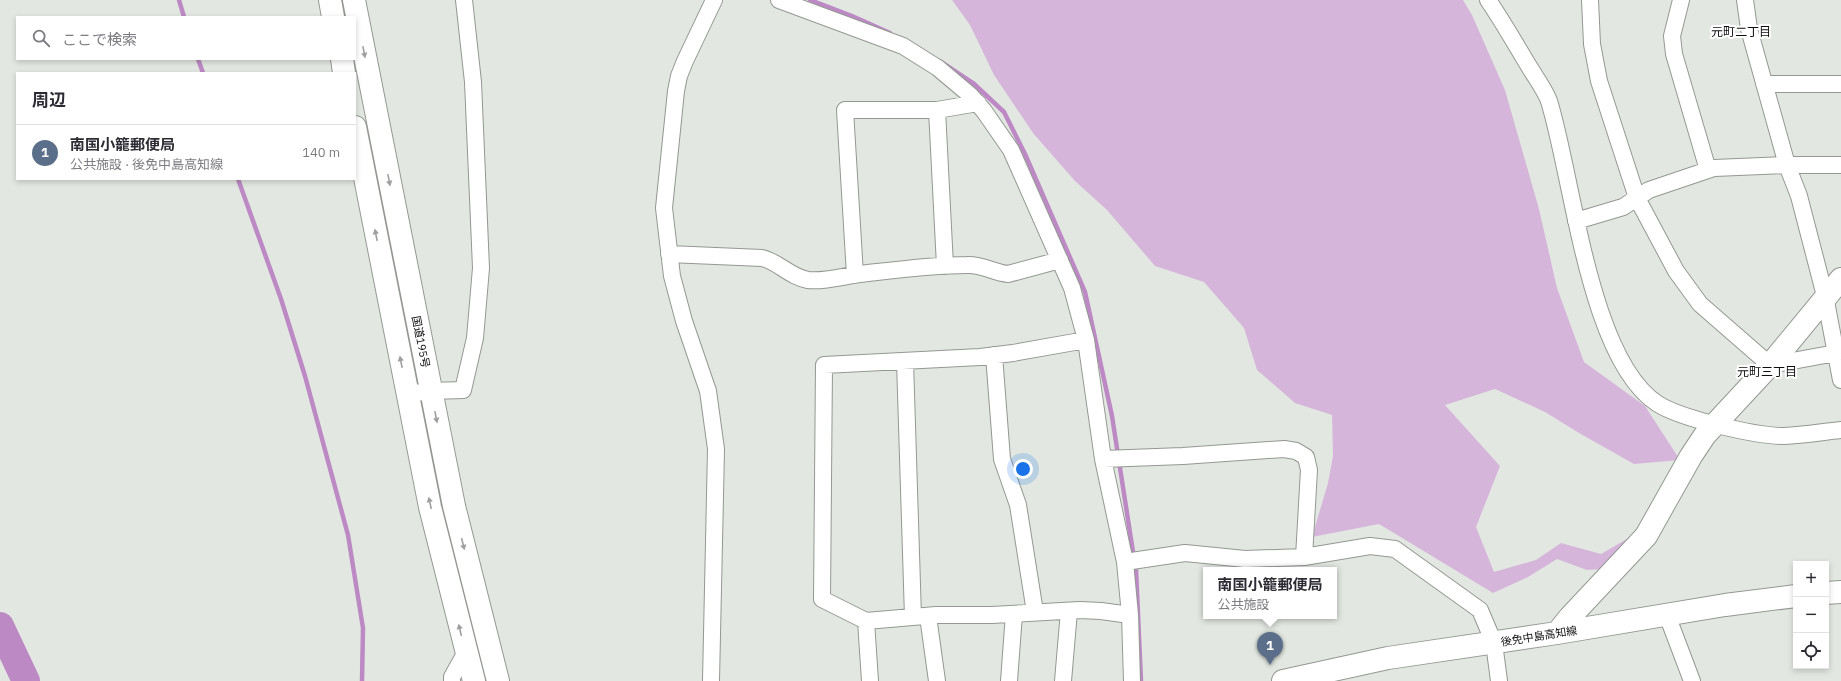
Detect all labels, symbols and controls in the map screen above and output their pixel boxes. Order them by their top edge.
search box [16,16,356,60]
district label: 元町二丁目 [1711,24,1771,39]
icon: search [30,27,52,49]
text: ここで検索 [62,30,137,49]
one-way arrow [361,46,367,58]
text: 周辺 [32,89,66,111]
text: 南国小籠郵便局 [70,135,175,154]
text: 1 [41,144,49,161]
text: 140 m [302,144,340,161]
text: 公共施設 · 後免中島高知線 [70,156,223,173]
one-way arrow [386,173,392,186]
one-way arrow [373,229,379,241]
street label: 国道195号 [409,315,433,369]
one-way arrow [398,356,404,368]
district label: 元町三丁目 [1737,364,1797,379]
one-way arrow [433,411,439,423]
your location [1013,459,1033,479]
one-way arrow [426,497,432,510]
one-way arrow [460,538,466,550]
map controls [1793,561,1829,669]
button: + [1793,561,1829,597]
popup [1203,567,1337,619]
text: 南国小籠郵便局 [1217,575,1323,594]
text: 公共施設 [1217,596,1270,613]
button: − [1793,597,1829,633]
street label: 後免中島高知線 [1500,623,1578,649]
one-way arrow [457,624,463,636]
pin: 1 [1257,632,1283,665]
button: locate [1793,633,1829,669]

